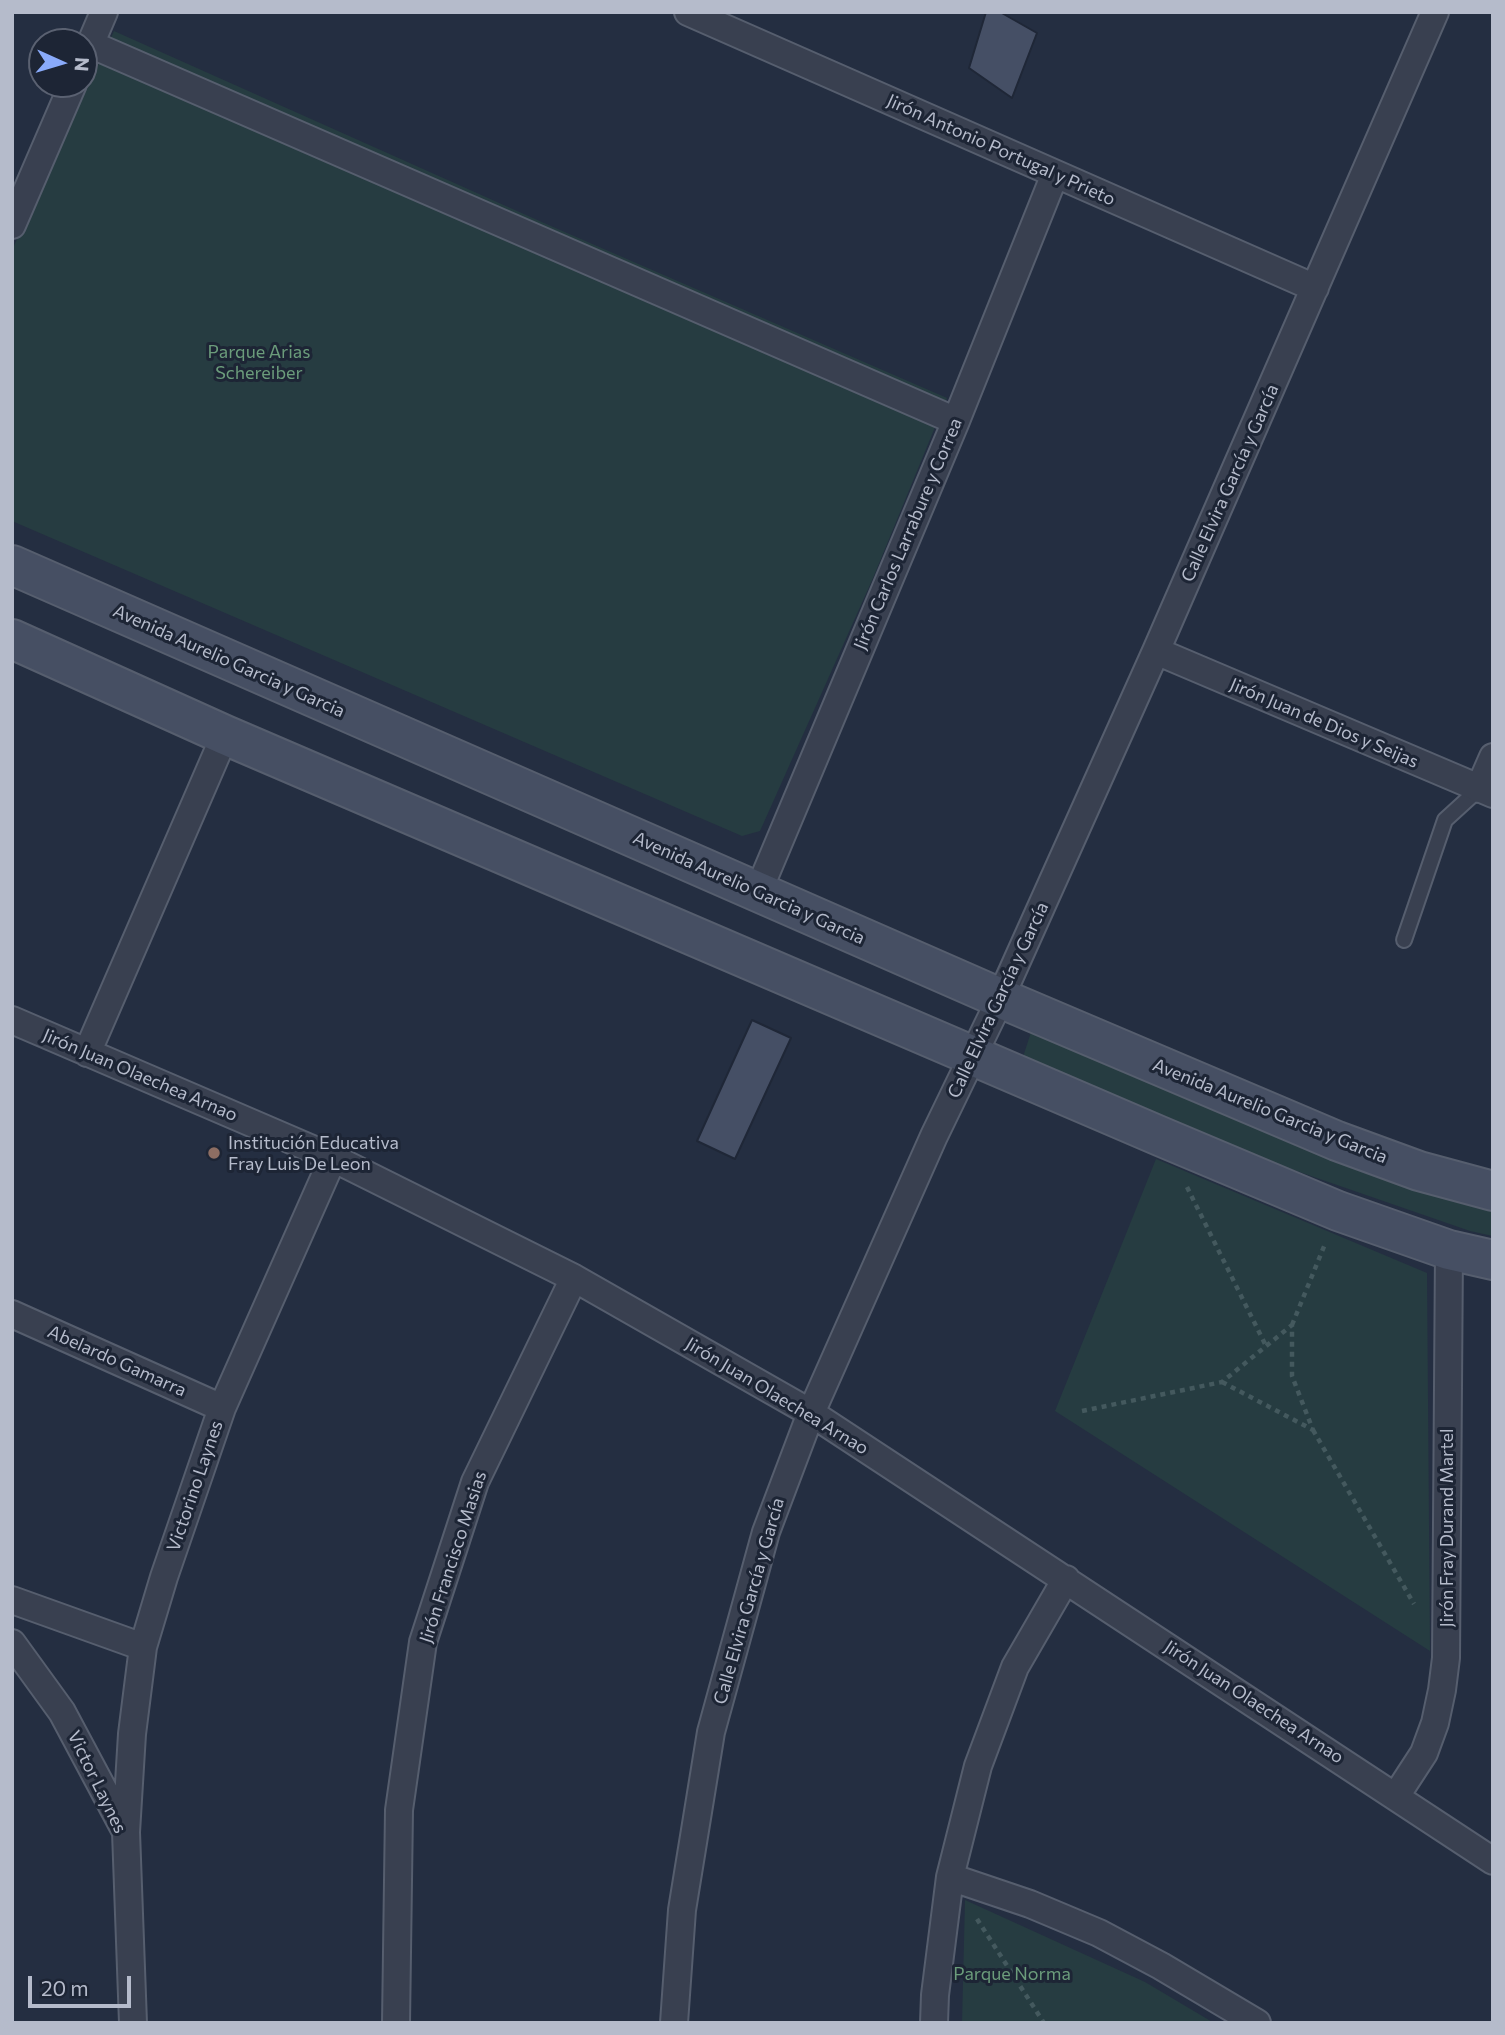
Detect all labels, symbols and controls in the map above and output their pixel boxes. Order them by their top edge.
north arrow [28,28,98,98]
text: N [70,56,94,72]
street label: Jirón Antonio Portugal y Prieto [883,90,1119,210]
park label: Parque Arias Schereiber [208,341,310,384]
street label: Calle Elvira García y García [1177,381,1283,585]
street label: Jirón Carlos Larrabure y Correa [849,415,967,653]
street label: Avenida Aurelio Garcia y Garcia [110,600,348,722]
street label: Jirón Juan de Dios y Seijas [1226,673,1422,773]
street label: Avenida Aurelio Garcia y Garcia [630,827,868,949]
street label: Calle Elvira García y García [943,899,1053,1101]
street label: Jirón Juan Olaechea Arnao [39,1024,241,1126]
street label: Avenida Aurelio Garcia y Garcia [1149,1054,1391,1168]
place label: Institución Educativa Fray Luis De Leon [228,1132,399,1174]
marker: Institución Educativa Fray Luis De Leon [206,1145,222,1161]
street label: Abelardo Gamarra [44,1321,190,1401]
street label: Jirón Juan Olaechea Arnao [682,1333,872,1459]
street label: Victorino Laynes [162,1418,228,1554]
street label: Jirón Fray Durand Martel [1436,1428,1458,1628]
street label: Jirón Francisco Masias [415,1468,491,1646]
street label: Calle Elvira García y García [709,1495,789,1707]
street label: Jirón Juan Olaechea Arnao [1160,1636,1348,1768]
street label: Victor Laynes [63,1727,131,1837]
scale bar [32,1962,135,2006]
park label: Parque Norma [953,1963,1071,1985]
text: 20 m [41,1975,89,2000]

